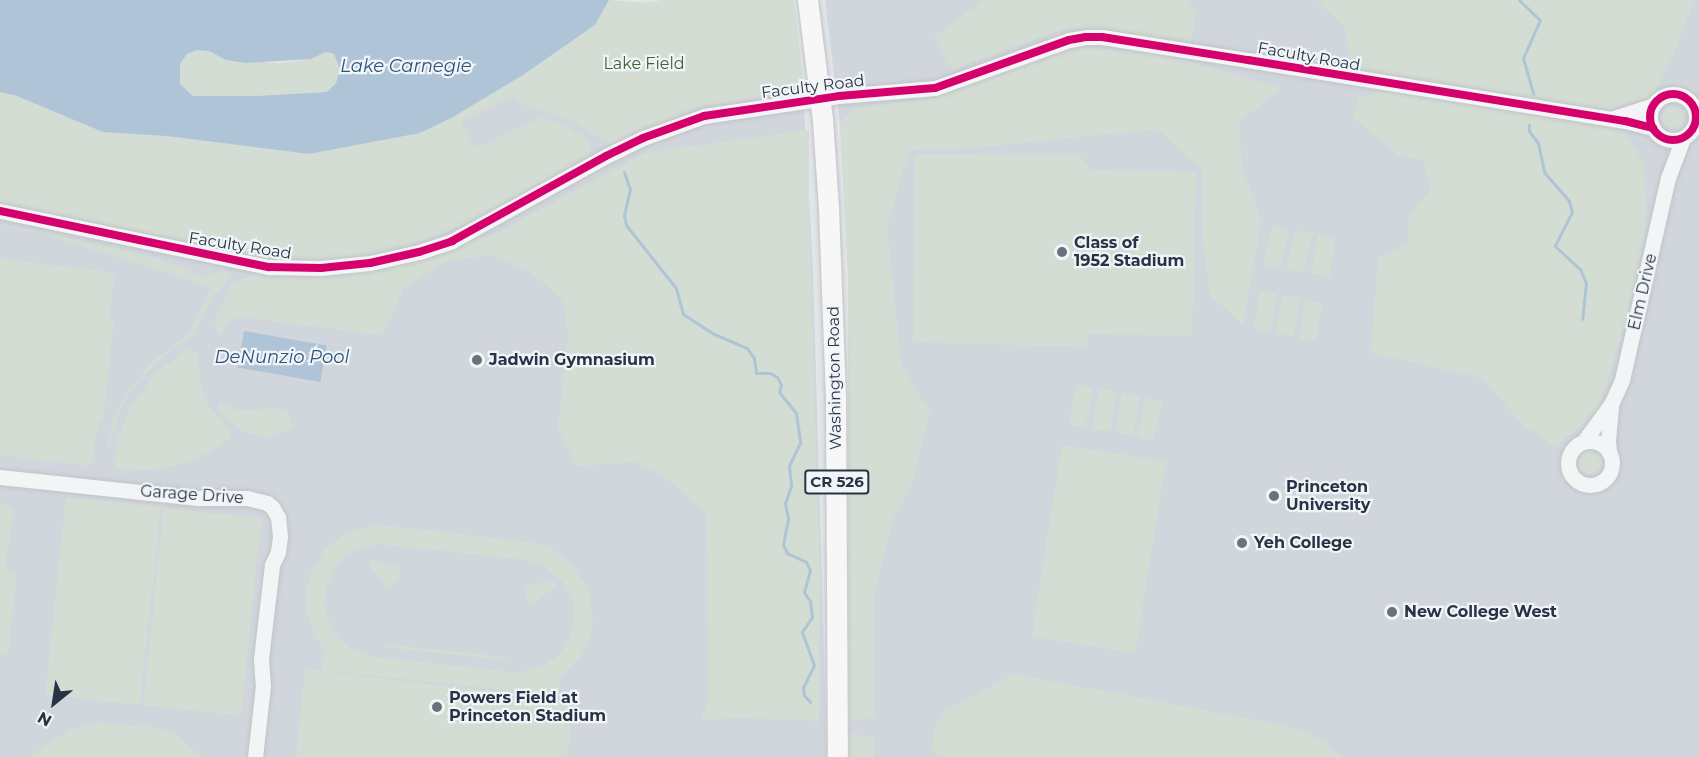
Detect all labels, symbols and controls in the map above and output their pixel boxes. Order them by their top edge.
street label: Faculty Road [1256,39,1362,75]
park label: Lake Field [603,54,685,74]
water label: Lake Carnegie [340,55,472,77]
street label: Faculty Road [760,71,866,103]
street label: Faculty Road [187,228,293,264]
place label: Class of 1952 Stadium [1074,233,1184,271]
marker: Class of 1952 Stadium [1055,245,1069,259]
street label: Elm Drive [1625,252,1661,332]
street label: Washington Road [824,306,846,450]
water label: DeNunzio Pool [215,346,349,368]
place label: Jadwin Gymnasium [489,350,655,370]
marker: Jadwin Gymnasium [470,353,484,367]
road number: CR 526 [804,470,870,494]
place label: Princeton University [1286,477,1370,515]
street label: Garage Drive [140,482,244,508]
marker: Princeton University [1267,489,1281,503]
place label: Yeh College [1254,533,1352,553]
marker: Yeh College [1235,536,1249,550]
place label: New College West [1404,602,1557,622]
marker: New College West [1385,605,1399,619]
north arrow [24,673,84,733]
place label: Powers Field at Princeton Stadium [449,688,606,726]
marker: Powers Field at Princeton Stadium [430,700,444,714]
text: N [34,708,55,730]

